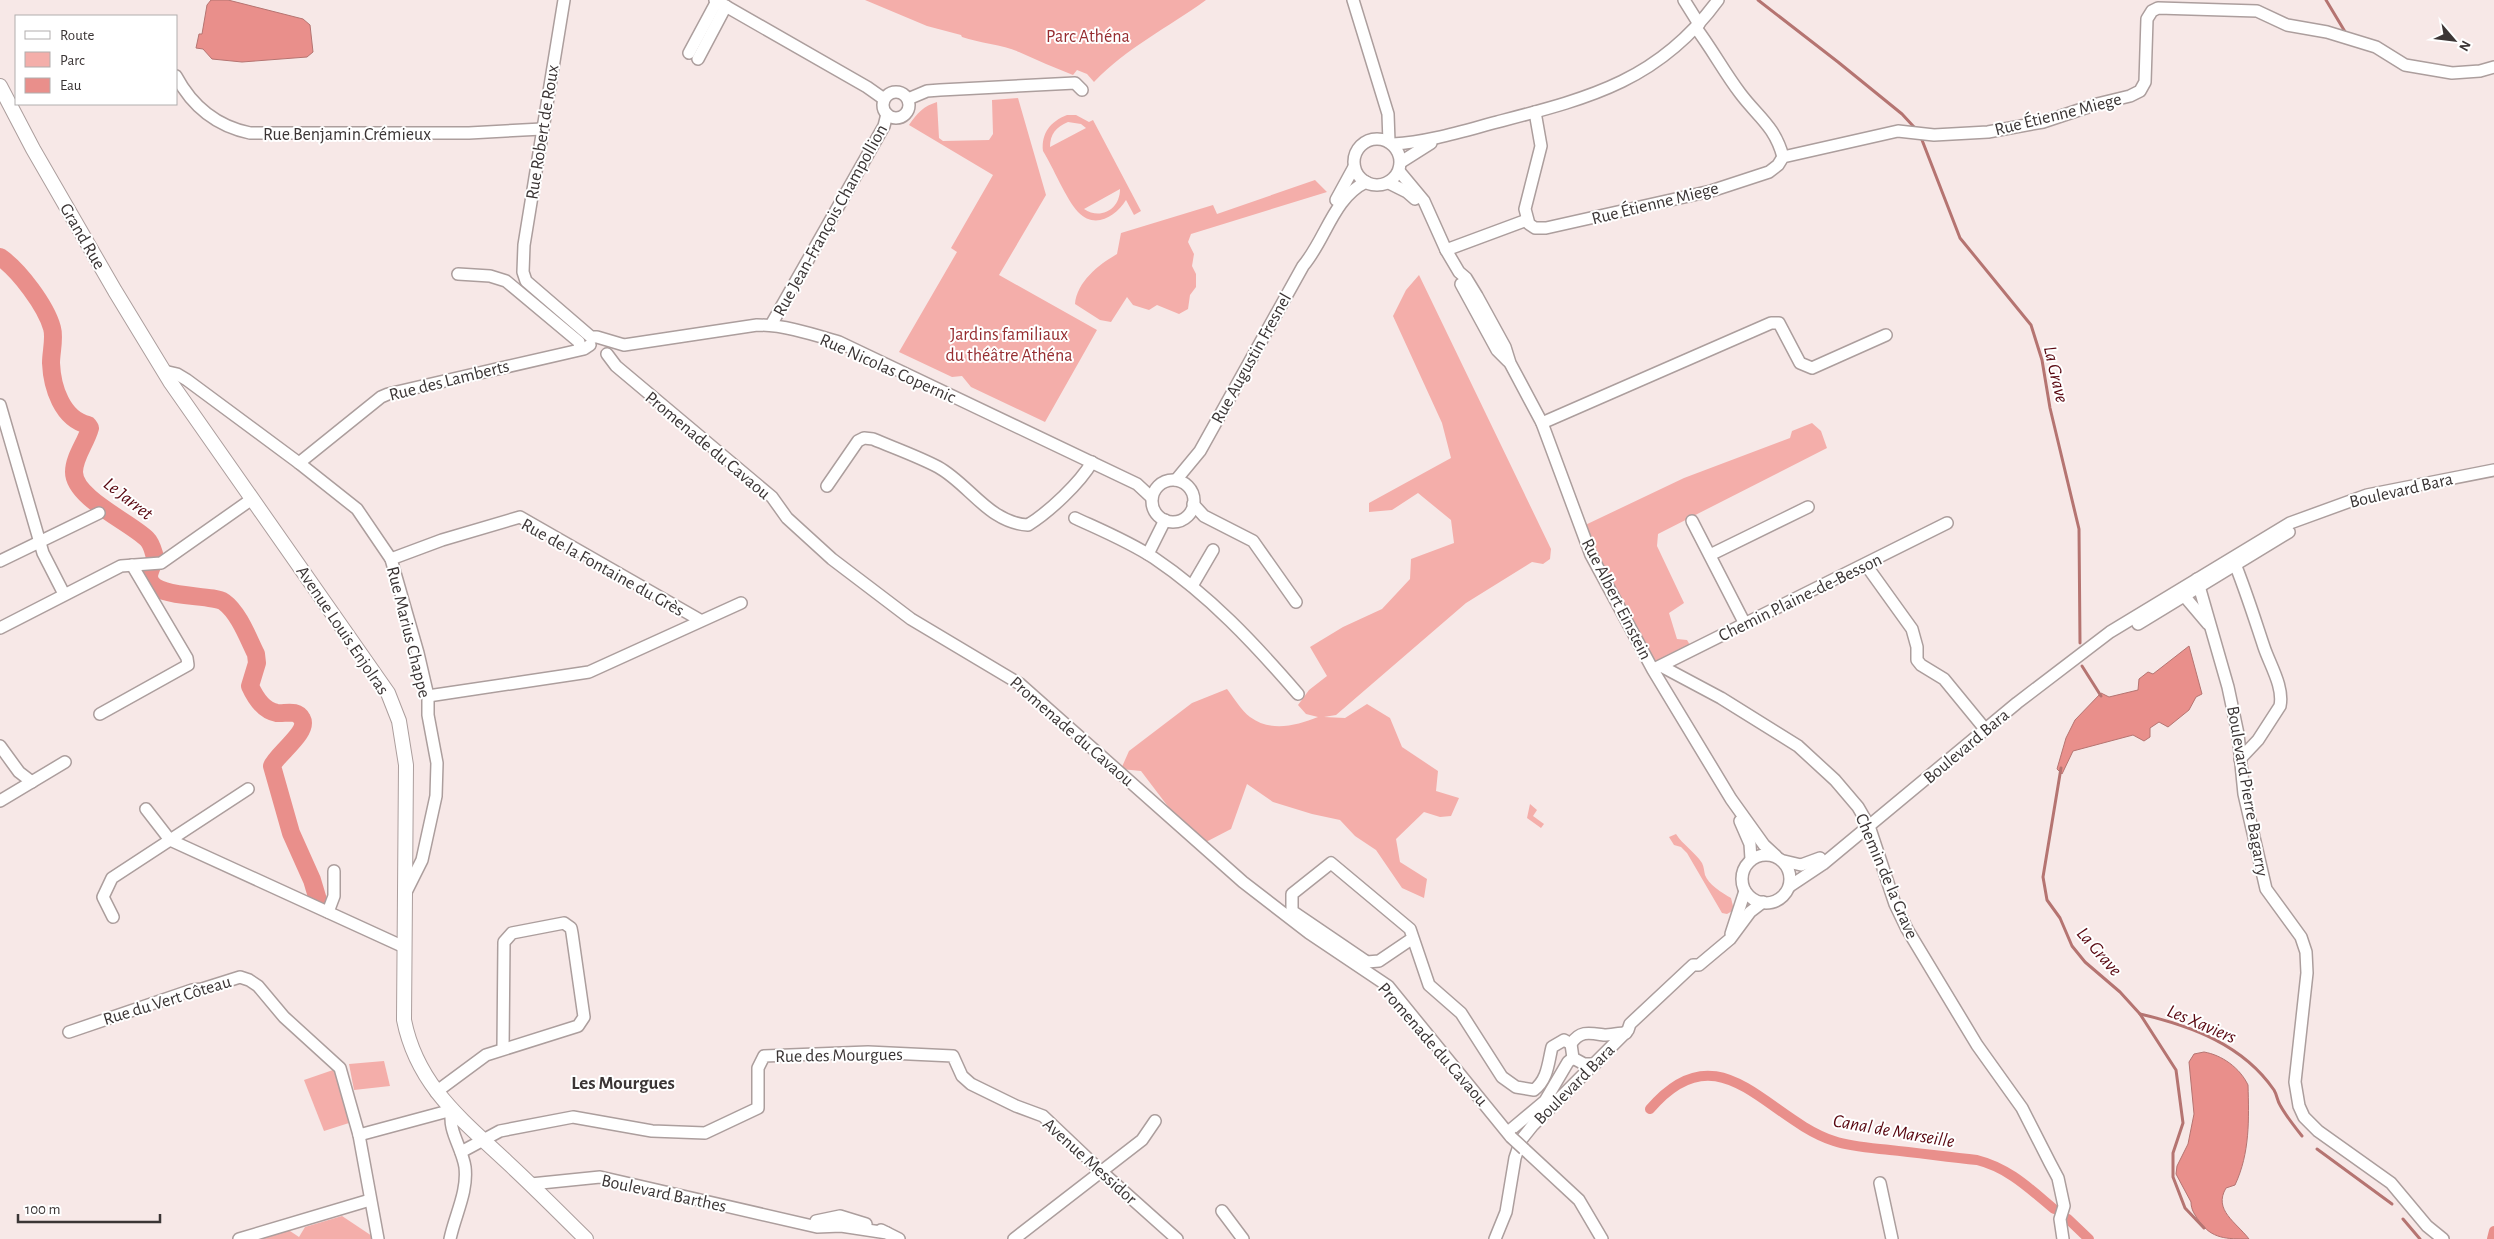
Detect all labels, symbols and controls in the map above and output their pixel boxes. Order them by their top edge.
legend [15,15,178,105]
north arrow [2429,15,2479,65]
text: Route [60,28,94,43]
park label: Parc Athéna [1046,28,1130,46]
text: N [2456,38,2473,53]
text: Parc [60,53,85,68]
street label: Rue Robert de Roux [523,63,563,201]
text: Eau [60,78,82,93]
street label: Rue Étienne Miege [1992,88,2124,139]
street label: Rue Jean-François Champollion [771,121,891,319]
street label: Rue Benjamin Crémieux [263,126,431,144]
street label: Rue Étienne Miege [1589,177,1721,228]
street label: Grand Rue [56,200,108,273]
street label: Rue Augustin Fresnel [1209,290,1295,427]
park label: Jardins familiaux du théâtre Athéna [945,326,1073,365]
street label: Rue Nicolas Copernic [817,331,958,407]
water label: La Grave [2040,344,2071,405]
street label: Rue des Lamberts [387,357,511,405]
street label: Promenade du Cavaou [641,388,773,503]
street label: Boulevard Bara [2348,470,2455,512]
water label: Le Jarret [100,474,157,525]
street label: Rue de la Fontaine du Grès [518,516,687,620]
street label: Rue Albert Einstein [1578,536,1654,663]
street label: Chemin Plaine-de-Besson [1716,551,1885,645]
street label: Avenue Louis Enjolras [292,563,392,698]
street label: Rue Marius Chappe [383,565,433,700]
street label: Promenade du Cavaou [1006,673,1136,790]
street label: Boulevard Pierre Bagarry [2223,704,2271,878]
street label: Boulevard Bara [1920,706,2013,788]
street label: Chemin de la Grave [1852,811,1921,942]
water label: La Grave [2073,924,2125,980]
street label: Rue du Vert Côteau [101,973,233,1029]
street label: Promenade du Cavaou [1374,980,1491,1110]
water label: Les Xaviers [2164,1001,2239,1047]
street label: Boulevard Bara [1531,1041,1618,1128]
street label: Rue des Mourgues [775,1046,903,1066]
district label: Les Mourgues [571,1074,675,1093]
water label: Canal de Marseille [1832,1111,1956,1152]
street label: Avenue Messidor [1039,1115,1140,1208]
street label: Boulevard Barthes [600,1172,728,1216]
scale bar [18,1192,160,1224]
text: 100 m [25,1202,60,1217]

